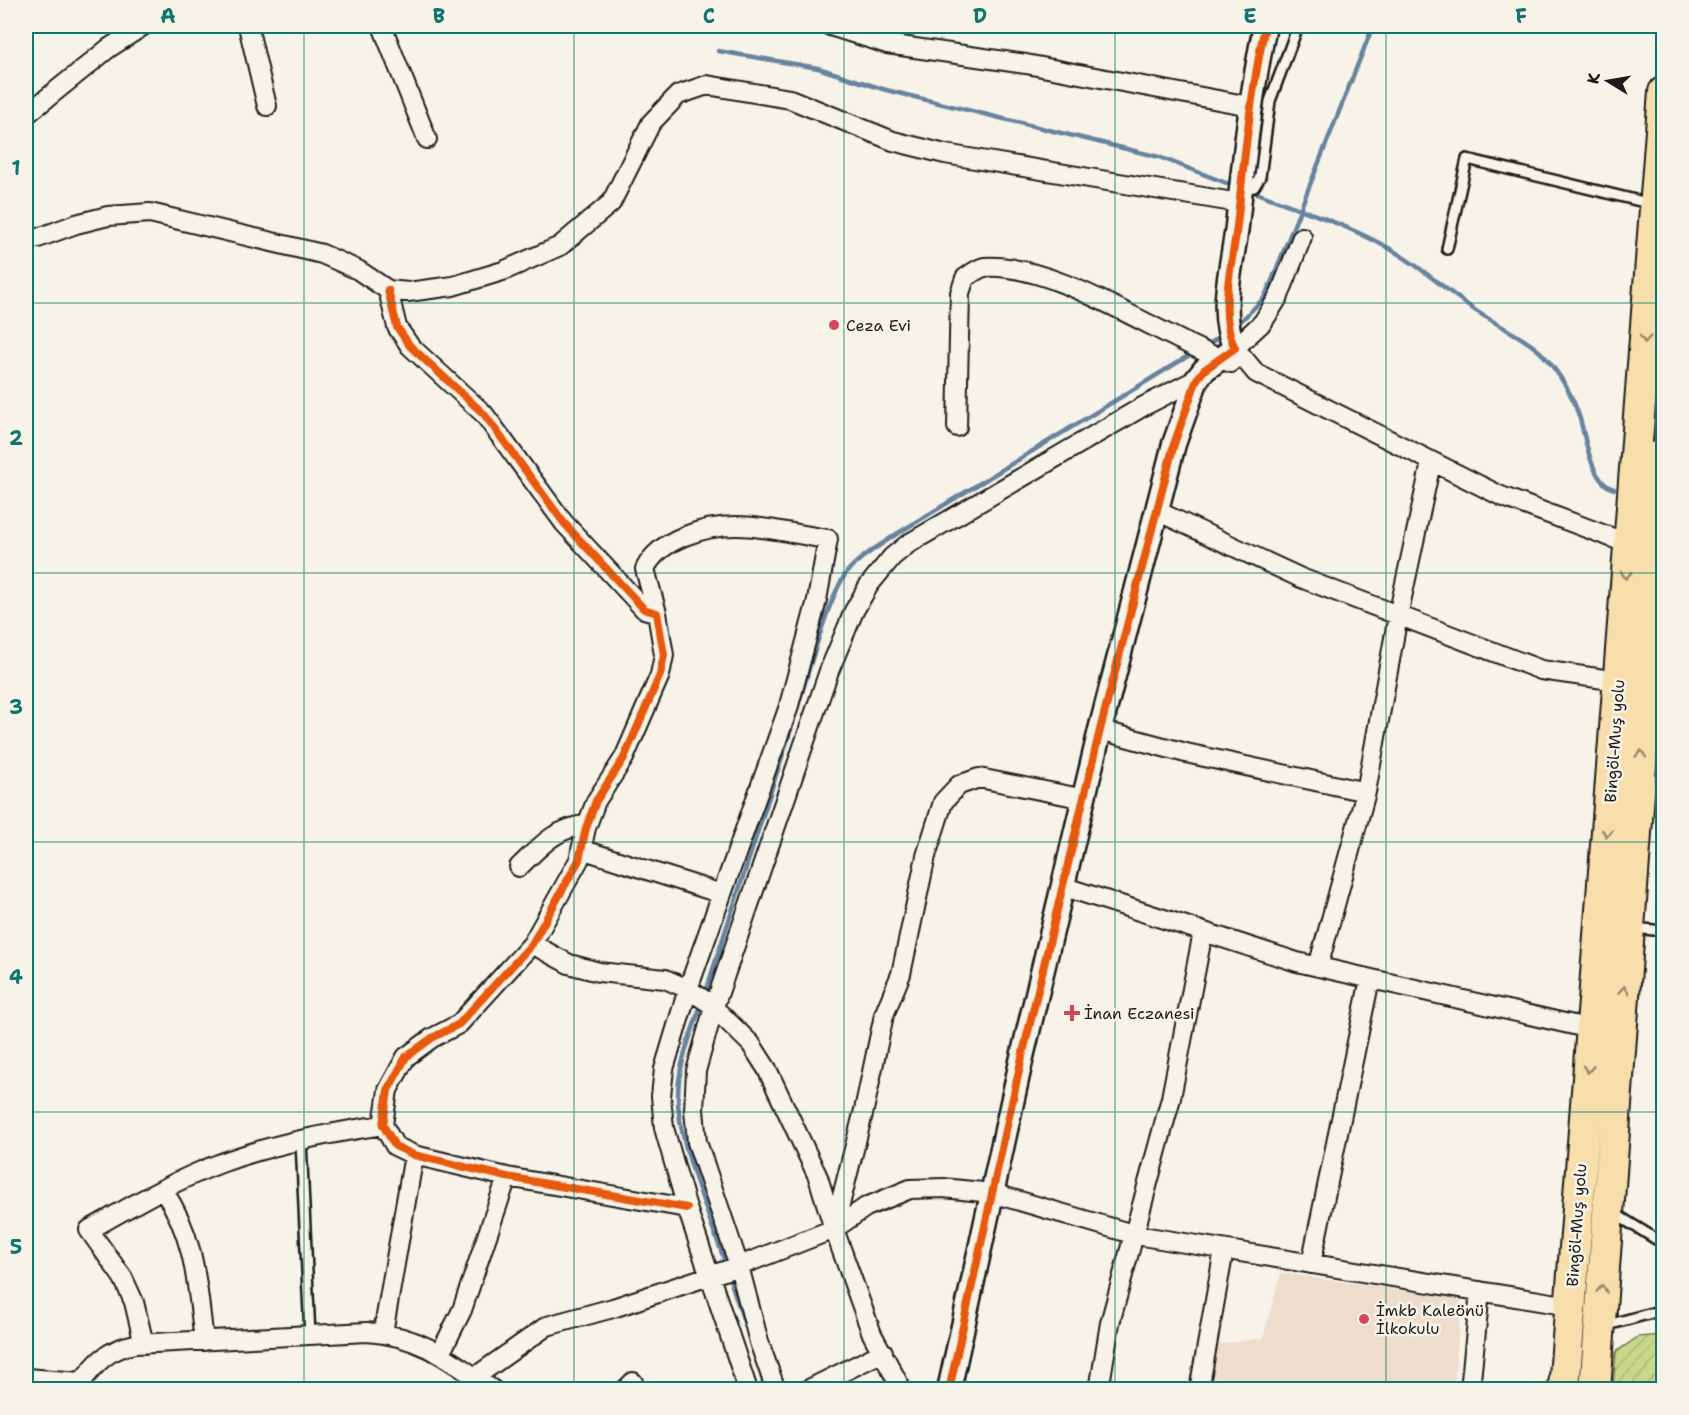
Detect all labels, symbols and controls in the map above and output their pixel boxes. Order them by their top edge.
text: A [160,3,176,29]
text: B [433,3,445,29]
text: C [703,3,715,29]
text: D [973,3,987,29]
text: E [1243,3,1257,29]
text: F [1515,3,1527,29]
north arrow [1578,51,1638,111]
text: K [1582,71,1605,86]
text: 1 [11,155,21,181]
place label: Ceza Evi [846,315,911,336]
marker: Ceza Evi [827,318,841,332]
one-way arrow [1638,335,1651,344]
text: 2 [9,425,23,451]
one-way arrow [1620,571,1633,580]
street label: Bingöl-Muş yolu [1600,679,1629,803]
text: 3 [9,694,23,720]
one-way arrow [1634,749,1647,758]
one-way arrow [1600,828,1613,837]
text: 4 [9,964,23,990]
one-way arrow [1617,986,1630,995]
place label: İnan Eczanesi [1084,1003,1195,1024]
marker: İnan Eczanesi [1065,1006,1079,1020]
one-way arrow [1582,1064,1595,1073]
street label: Bingöl-Muş yolu [1562,1163,1591,1287]
text: 5 [10,1234,22,1260]
one-way arrow [1595,1285,1608,1294]
place label: İmkb Kaleönü İlkokulu [1376,1300,1484,1339]
marker: İmkb Kaleönü İlkokulu [1357,1312,1371,1326]

